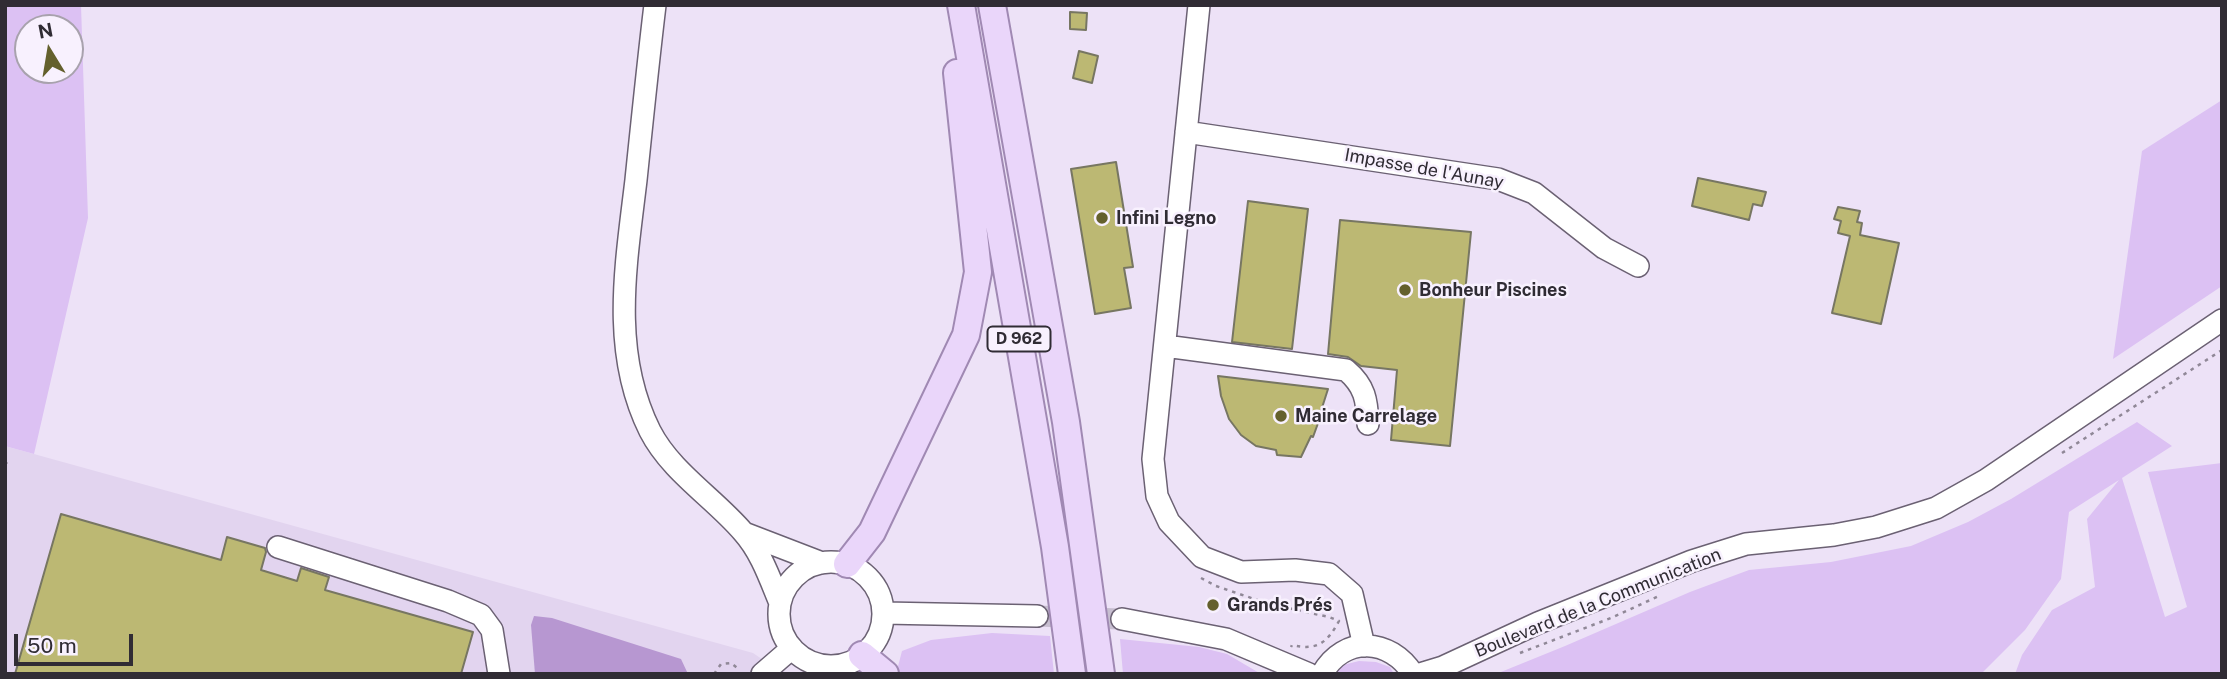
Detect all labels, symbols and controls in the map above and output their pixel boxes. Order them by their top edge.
north arrow [14,14,84,84]
text: N [36,18,55,43]
street label: Impasse de l'Aunay [1343,144,1505,194]
place label: Infini Legno [1116,207,1216,229]
marker: Infini Legno [1094,210,1110,226]
place label: Bonheur Piscines [1419,279,1567,301]
marker: Bonheur Piscines [1397,282,1413,298]
road number: D 962 [988,326,1050,352]
place label: Maine Carrelage [1295,405,1437,427]
marker: Maine Carrelage [1273,408,1289,424]
street label: Boulevard de la Communication [1472,544,1724,662]
place label: Grands Prés [1227,594,1332,616]
marker: Grands Prés [1205,597,1221,613]
scale bar [18,620,136,664]
text: 50 m [27,633,77,658]

